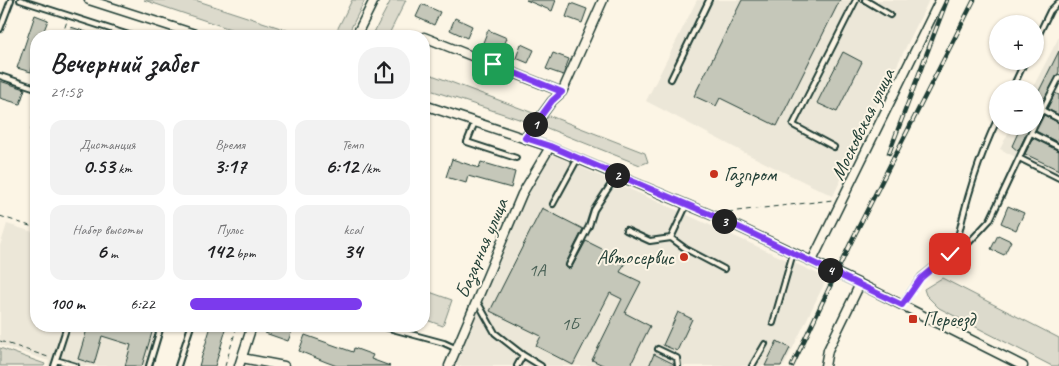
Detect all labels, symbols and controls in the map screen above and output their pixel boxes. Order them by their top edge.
map controls [989,15,1044,135]
button: + [989,15,1044,70]
pin [472,43,514,85]
text: Вечерний забег [50,45,197,80]
button: share [358,47,410,99]
icon: arrive [479,50,507,78]
street label: Московская улица [825,63,901,184]
button: − [989,80,1044,135]
text: 21:58 [50,82,82,102]
pin: 1 [522,112,548,136]
text: 1 [532,116,539,133]
text: Дистанция [79,136,135,153]
text: Время [215,136,245,153]
text: Темп [341,136,364,153]
text: 0.53 [83,153,115,179]
text: 3:17 [214,153,246,179]
text: 6:12 [325,153,358,179]
text: km [115,160,132,177]
text: /km [358,160,380,177]
pin: 2 [604,162,630,188]
place label: Газпром [724,162,778,188]
text: 2 [614,167,621,184]
marker: Газпром [708,168,720,180]
street label: Базарная улица [449,193,515,302]
pin: 3 [712,208,736,234]
text: 3 [721,213,728,230]
text: Набор высоты [73,221,142,238]
text: Пульс [216,221,244,238]
text: kcal [343,221,362,238]
pin [929,233,971,275]
text: 6 [97,238,107,264]
text: 142 [205,238,233,264]
text: 34 [343,238,362,264]
icon: check [936,240,964,268]
text: m [107,245,118,262]
text: bpm [233,245,255,262]
place label: Автосервис [597,245,675,270]
marker: Автосервис [678,251,690,263]
pin: 4 [818,258,842,282]
house number: 1А [528,259,547,281]
text: 4 [827,262,834,279]
text: 100 m [50,294,85,314]
text: 6:22 [130,294,155,314]
place label: Переезд [923,307,977,332]
house number: 1Б [561,313,581,335]
marker: Переезд [907,313,919,325]

